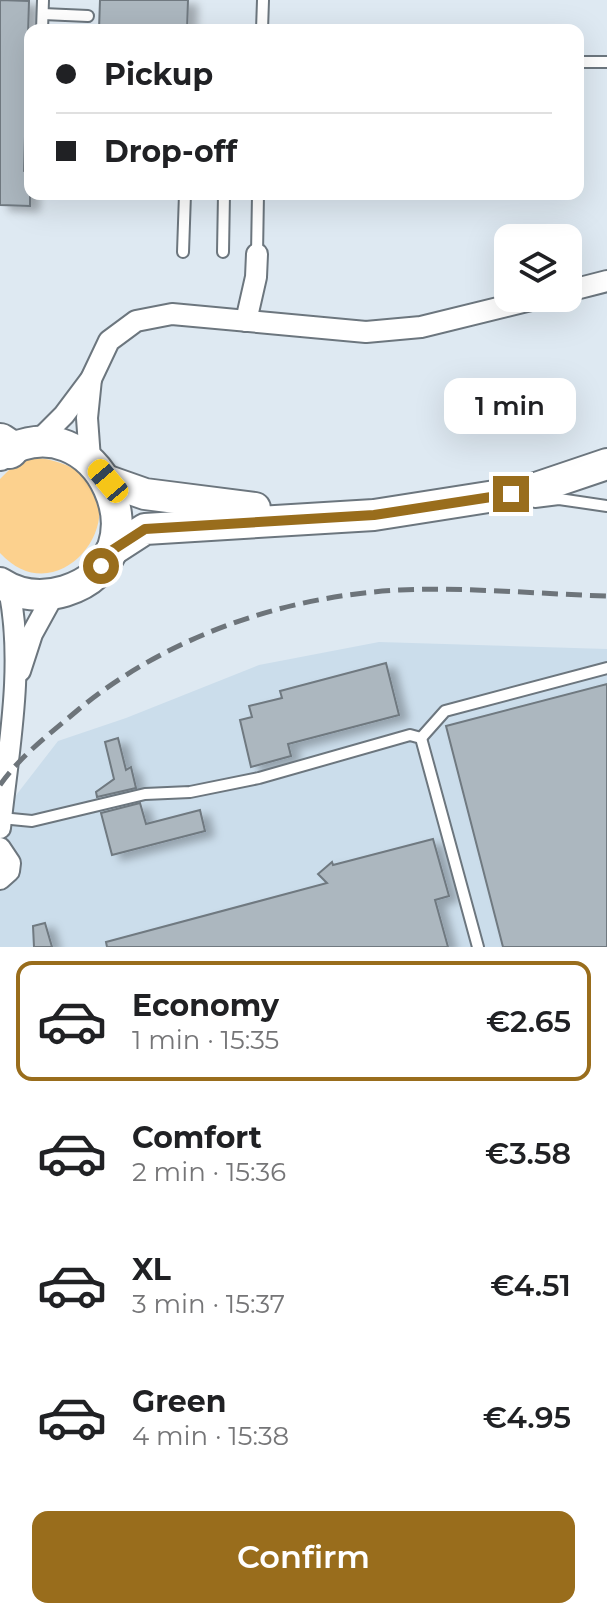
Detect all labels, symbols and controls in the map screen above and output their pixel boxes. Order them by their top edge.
text: Pickup [104,56,213,93]
text: Drop-off [104,133,237,170]
map controls [494,224,582,312]
button: layers [494,224,582,312]
callout: 1 min [445,378,577,434]
text: 1 min [475,390,545,422]
car [83,455,133,507]
route end [493,476,529,512]
route start [83,548,119,584]
icon: car [36,985,108,1057]
text: Economy [132,987,279,1024]
text: €2.65 [486,1003,571,1040]
text: 1 min · 15:35 [132,1024,279,1056]
icon: car [36,1117,108,1189]
text: Comfort [132,1119,262,1156]
text: €3.58 [485,1135,571,1172]
text: 2 min · 15:36 [132,1156,286,1188]
icon: car [36,1249,108,1321]
text: XL [132,1251,171,1288]
text: €4.51 [490,1267,571,1304]
text: 3 min · 15:37 [132,1288,285,1320]
icon: car [36,1381,108,1453]
text: Green [132,1383,226,1420]
text: €4.95 [483,1399,571,1436]
text: 4 min · 15:38 [132,1420,289,1452]
button: Confirm [32,1511,575,1603]

